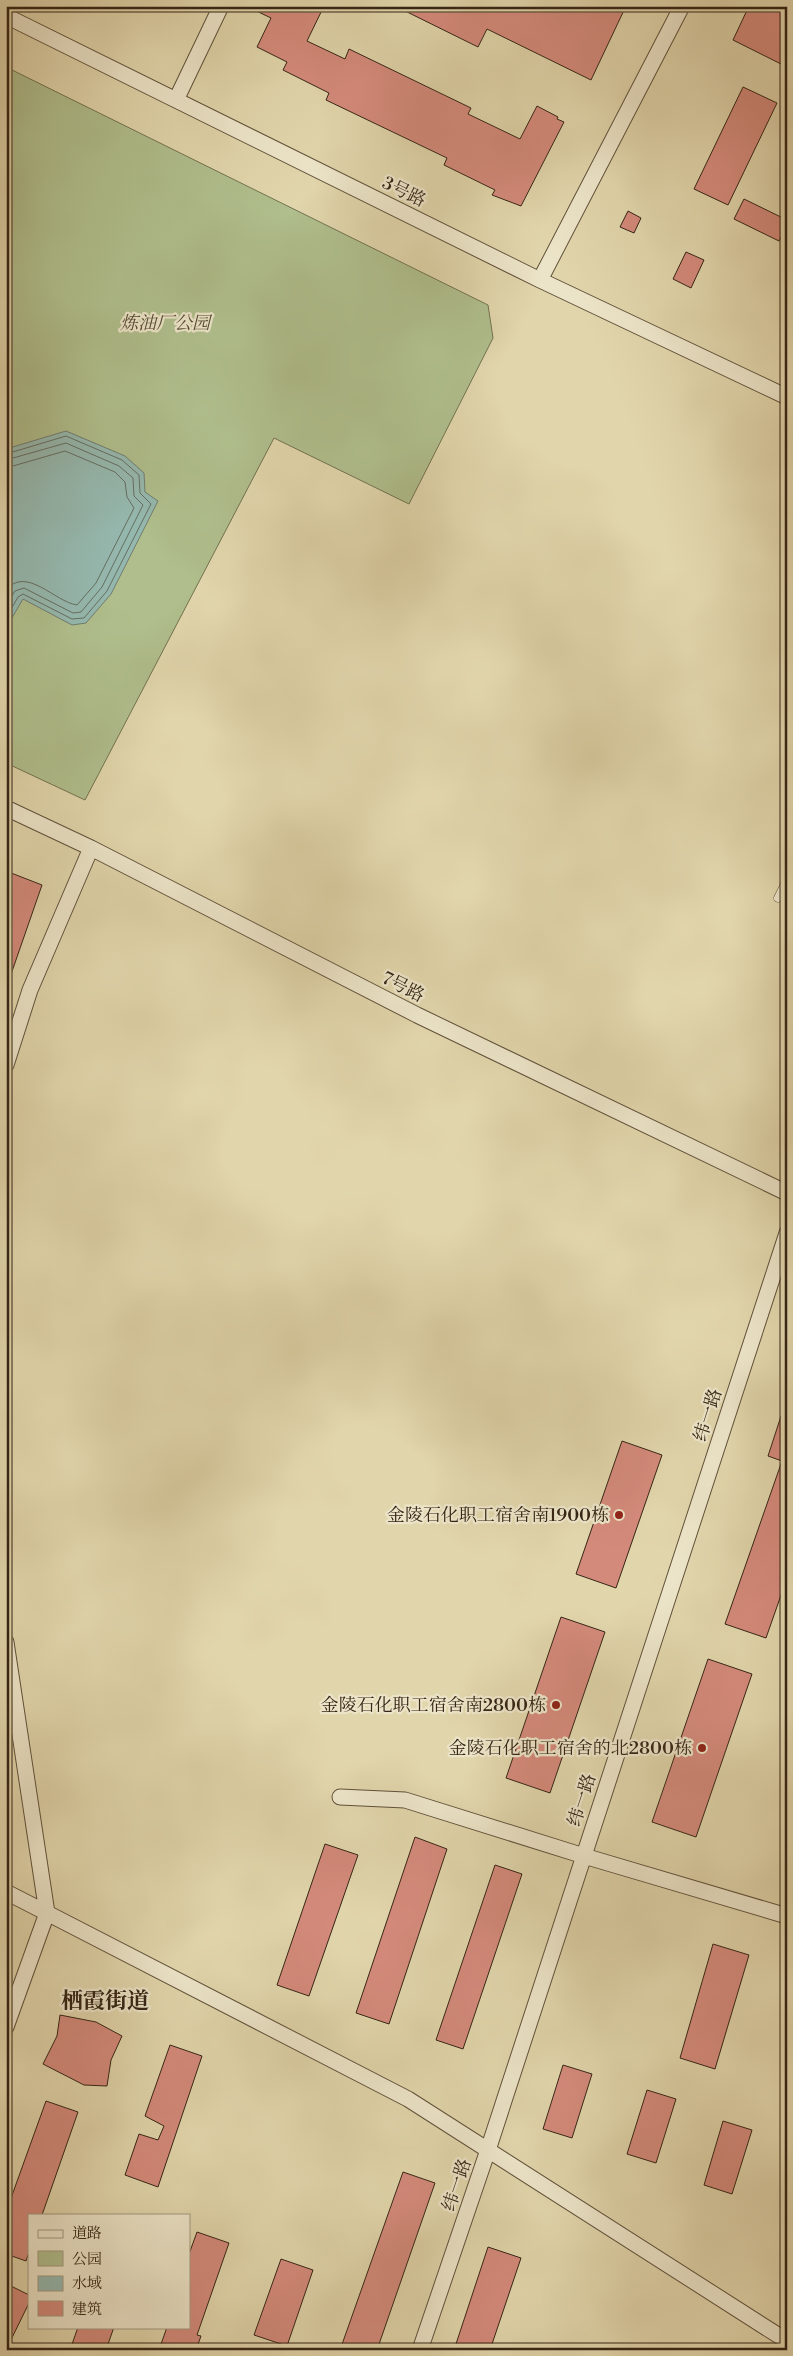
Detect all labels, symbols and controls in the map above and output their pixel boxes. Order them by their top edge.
street label: 3号路 [378,172,430,212]
park label: 炼油厂公园 [120,312,213,335]
street label: 7号路 [378,967,428,1007]
street label: 纬一路 [689,1386,727,1444]
place label: 金陵石化职工宿舍南1900栋 [387,1504,609,1527]
marker: 金陵石化职工宿舍南1900栋 [613,1509,625,1521]
place label: 金陵石化职工宿舍南2800栋 [321,1694,546,1717]
marker: 金陵石化职工宿舍南2800栋 [550,1699,562,1711]
place label: 金陵石化职工宿舍的北2800栋 [449,1737,692,1760]
marker: 金陵石化职工宿舍的北2800栋 [696,1742,708,1754]
street label: 纬一路 [563,1771,601,1829]
district label: 栖霞街道 [61,1988,149,2015]
street label: 纬一路 [437,2156,477,2214]
legend [28,2214,190,2328]
text: 道路 [72,2224,102,2243]
text: 公园 [72,2250,102,2269]
text: 水域 [72,2274,102,2293]
text: 建筑 [72,2300,102,2319]

